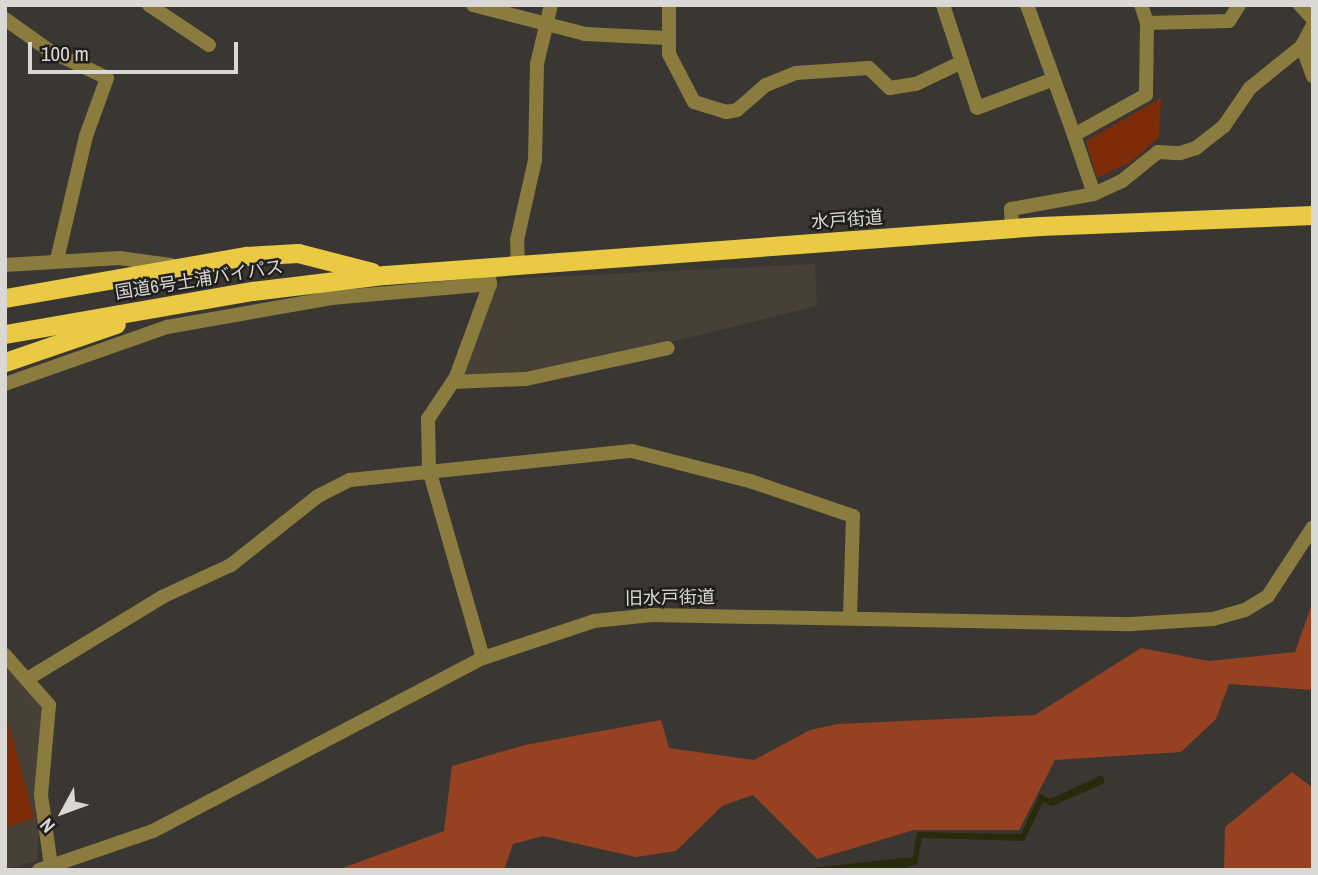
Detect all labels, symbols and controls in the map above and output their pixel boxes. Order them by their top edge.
scale bar [32,28,242,72]
text: 100 m [41,39,89,68]
street label: 水戸街道 [810,207,884,233]
street label: 国道6号土浦バイパス [113,256,285,304]
street label: 旧水戸街道 [625,586,715,610]
north arrow [28,777,98,847]
text: N [34,813,61,839]

